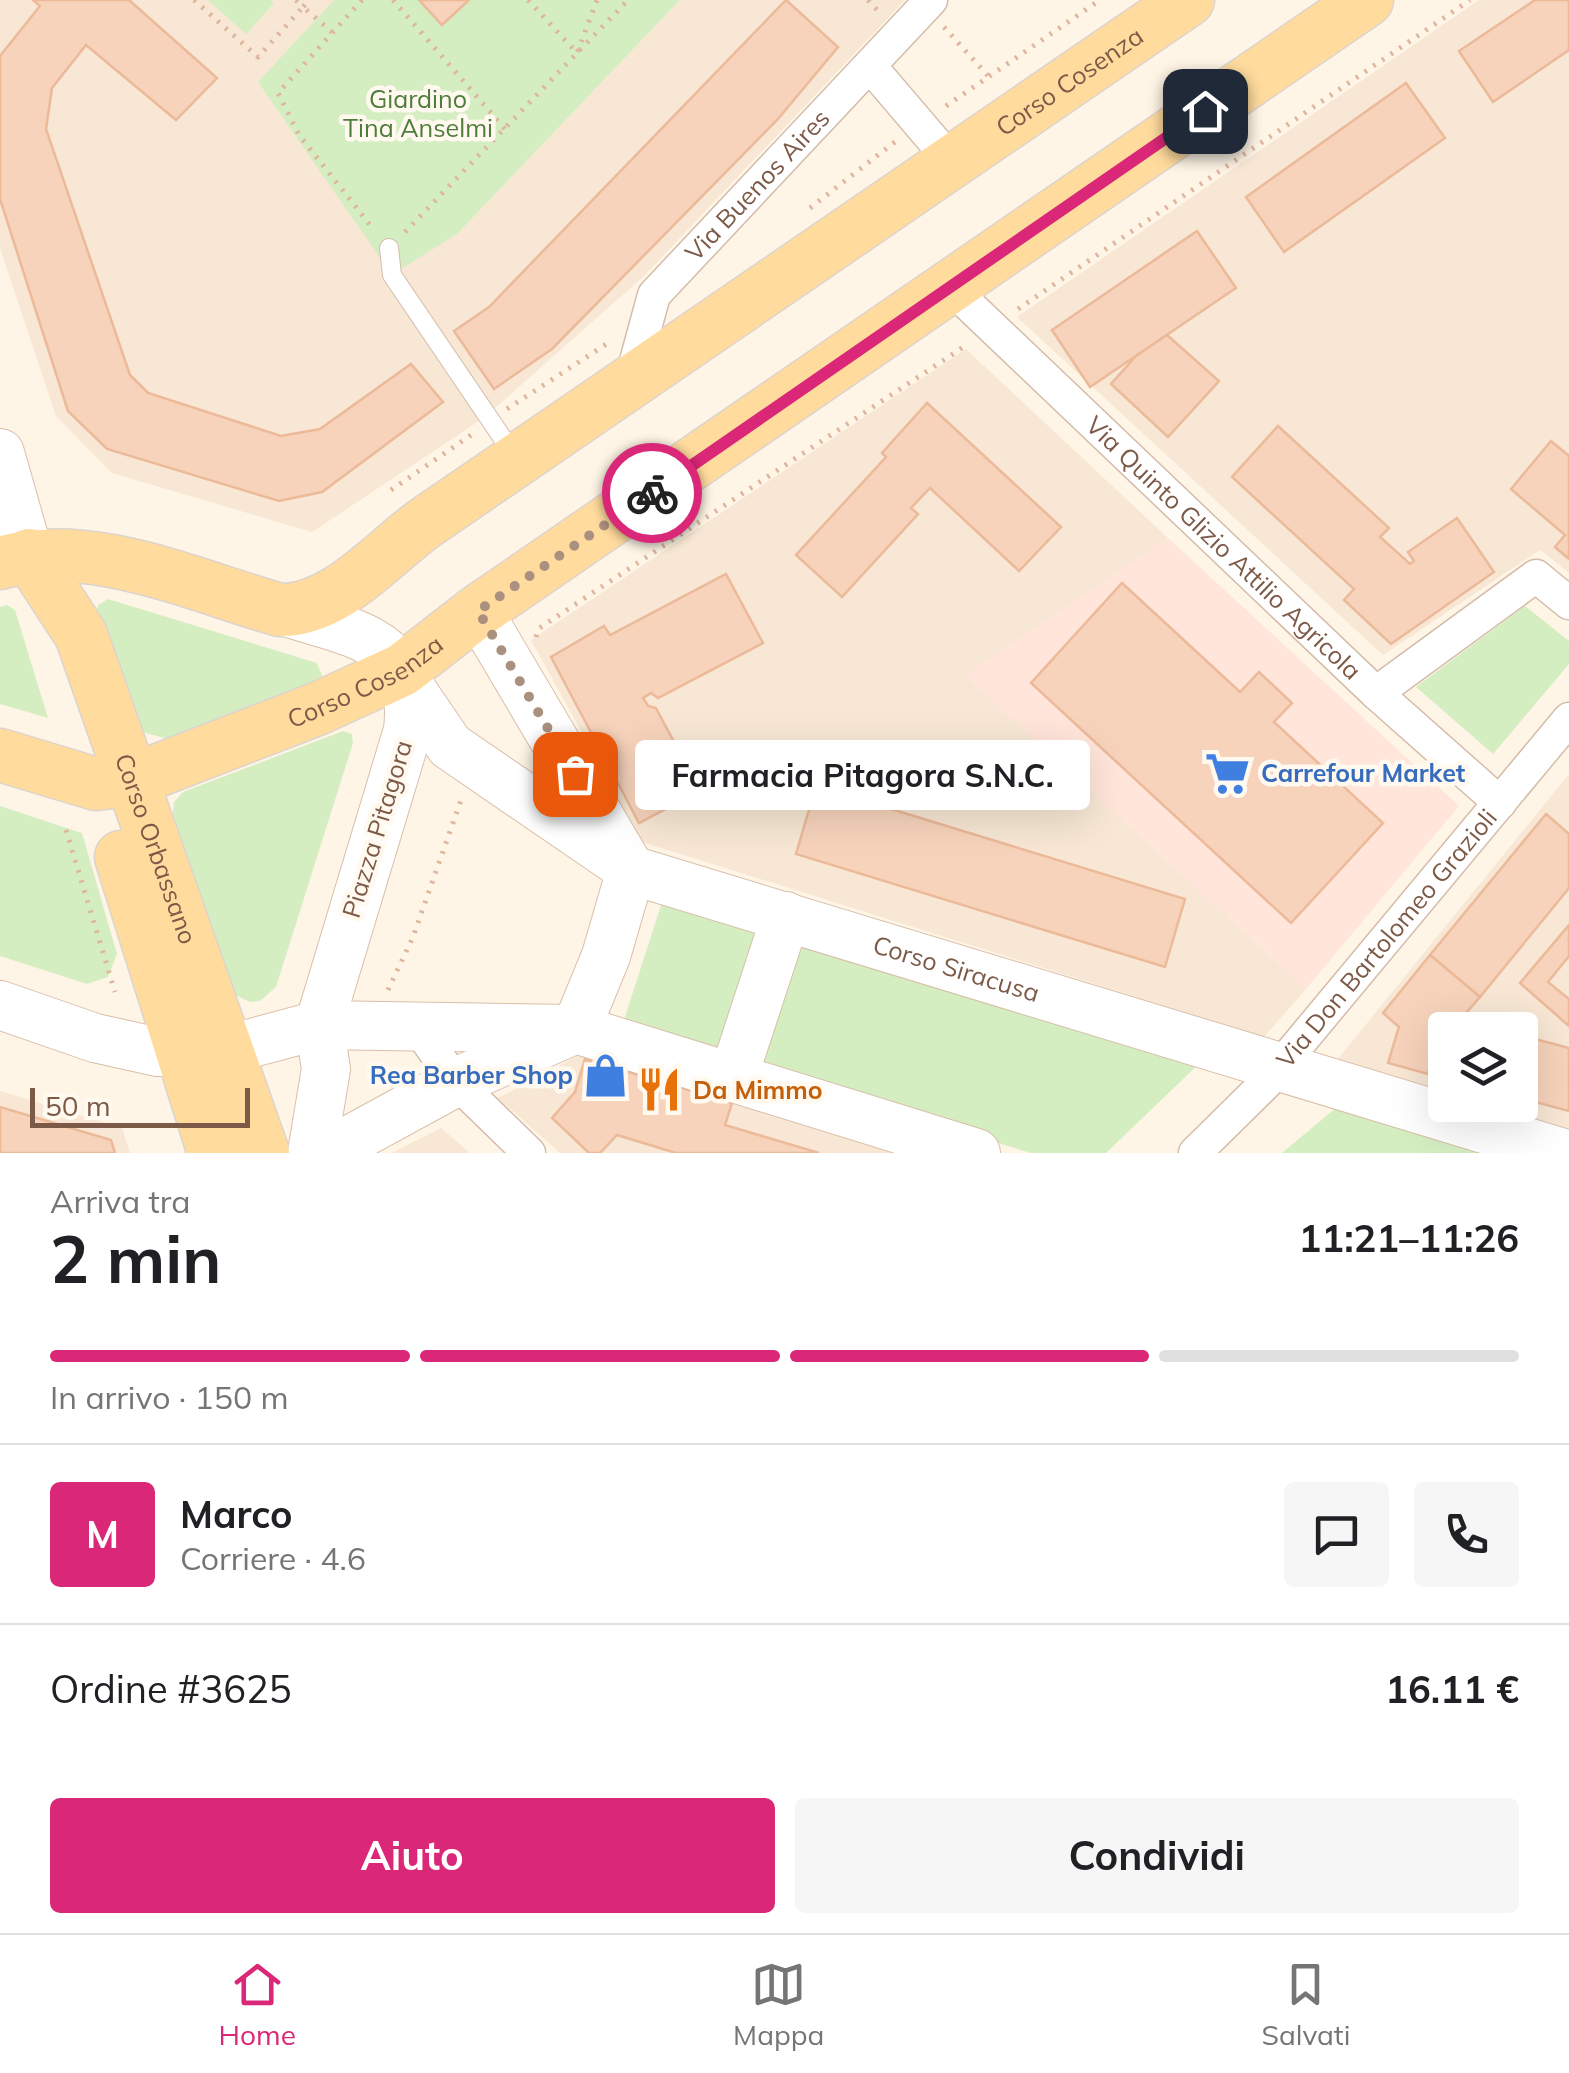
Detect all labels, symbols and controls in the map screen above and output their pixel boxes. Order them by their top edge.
street label: Corso Cosenza [990,20,1149,142]
pin [1163,69,1248,154]
park label: Giardino Tina Anselmi [343,83,493,143]
icon: home [1178,84,1233,139]
street label: Via Buenos Aires [678,102,836,267]
street label: Via Quinto Glizio Attilio Agricola [1080,409,1368,686]
courier [602,443,702,543]
icon: bike [625,466,680,521]
street label: Corso Cosenza [283,628,449,734]
pin [533,732,618,817]
street label: Piazza Pitagora [335,736,418,921]
callout: Farmacia Pitagora S.N.C. [635,739,1090,809]
icon: bag [548,747,603,802]
street label: Corso Orbassano [109,749,204,948]
supermarket icon: Carrefour Market [1204,749,1252,797]
text: Farmacia Pitagora S.N.C. [671,755,1054,795]
place label: Carrefour Market [1261,757,1466,788]
street label: Via Don Bartolomeo Grazioli [1269,802,1503,1074]
street label: Corso Siracusa [869,928,1043,1008]
map controls [1428,1012,1538,1122]
button: layers [1428,1012,1538,1122]
shop icon: Rea Barber Shop [582,1051,630,1099]
place label: Rea Barber Shop [370,1059,573,1090]
restaurant icon: Da Mimmo [636,1066,684,1114]
place label: Da Mimmo [693,1074,822,1105]
scale bar [30,1083,250,1128]
text: 50 m [45,1088,111,1123]
text: Arriva tra [50,1181,190,1221]
text: 11:21–11:26 [1299,1214,1519,1262]
text: 2 min [50,1218,221,1299]
text: In arrivo · 150 m [50,1377,289,1417]
button: chat [1284,1482,1389,1587]
button: phone [1414,1482,1519,1587]
text: Marco [180,1490,293,1538]
text: M [86,1510,119,1558]
text: Corriere · 4.6 [180,1538,366,1578]
text: Ordine #3625 [50,1665,292,1713]
text: 16.11 € [1385,1665,1519,1713]
button: Aiuto [50,1798,775,1913]
button: Condividi [795,1798,1519,1913]
tab: Home [219,1957,296,2052]
tab: Mappa [733,1957,824,2052]
tab: Salvati [1262,1957,1350,2052]

